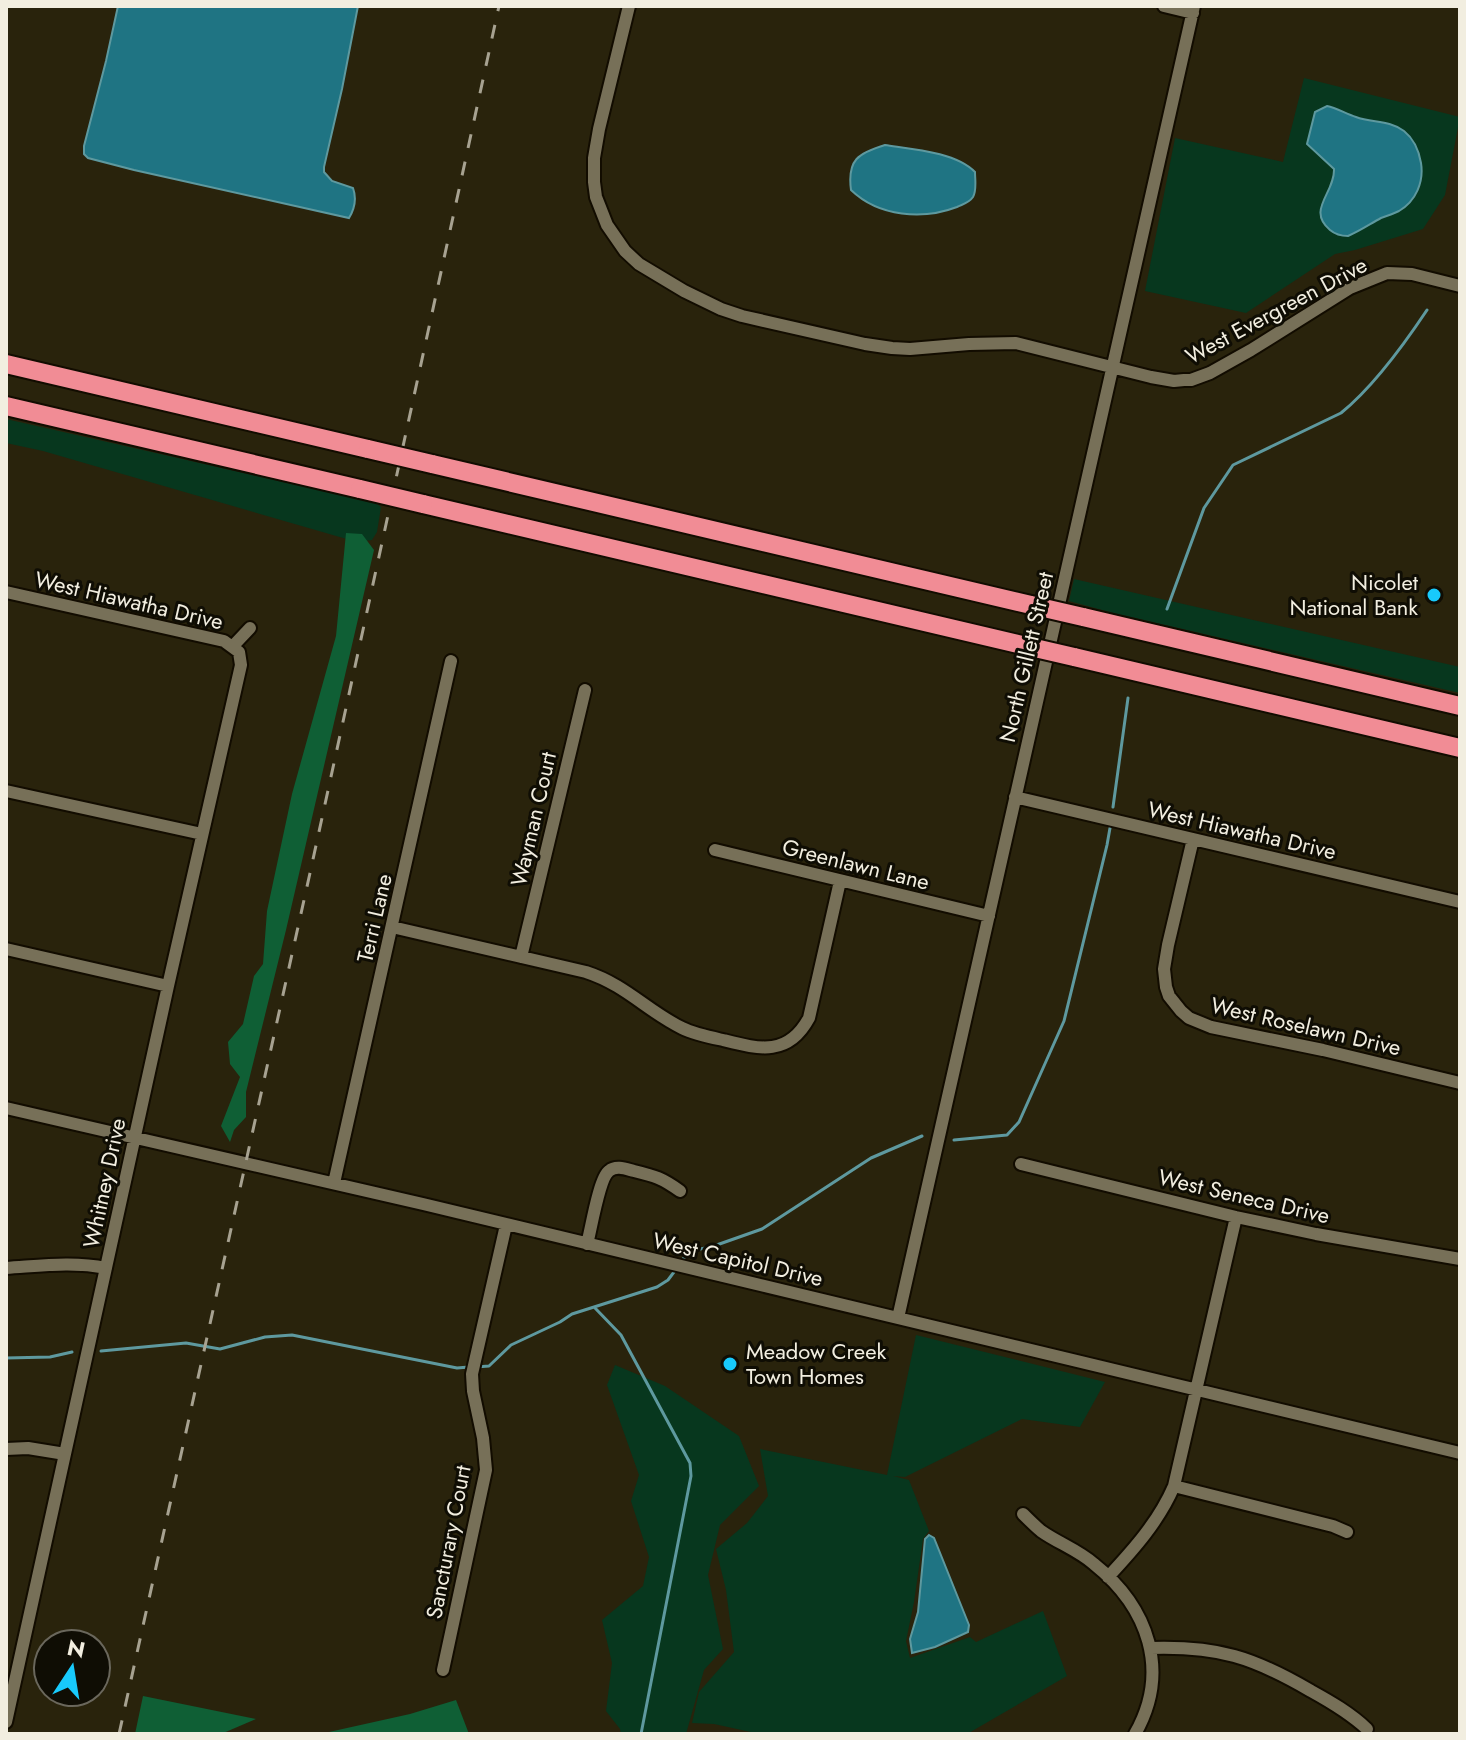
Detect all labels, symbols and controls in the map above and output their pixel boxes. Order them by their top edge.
street label: West Evergreen Drive [1179,249,1373,371]
street label: West Hiawatha Drive [32,563,226,637]
place label: Nicolet National Bank [1289,566,1419,623]
street label: North Gillett Street [991,568,1061,745]
marker: Nicolet National Bank [1425,586,1443,604]
street label: Wayman Court [502,748,564,889]
street label: West Hiawatha Drive [1145,793,1339,867]
street label: Greenlawn Lane [779,830,933,898]
street label: Terri Lane [348,870,400,966]
street label: West Roselawn Drive [1208,989,1404,1063]
street label: Whitney Drive [75,1115,133,1251]
street label: West Seneca Drive [1155,1161,1333,1231]
street label: West Capitol Drive [650,1224,826,1294]
place label: Meadow Creek Town Homes [746,1335,886,1392]
marker: Meadow Creek Town Homes [721,1355,739,1373]
street label: Sancturary Court [417,1462,479,1621]
north arrow [32,1628,112,1708]
text: N [64,1631,88,1666]

